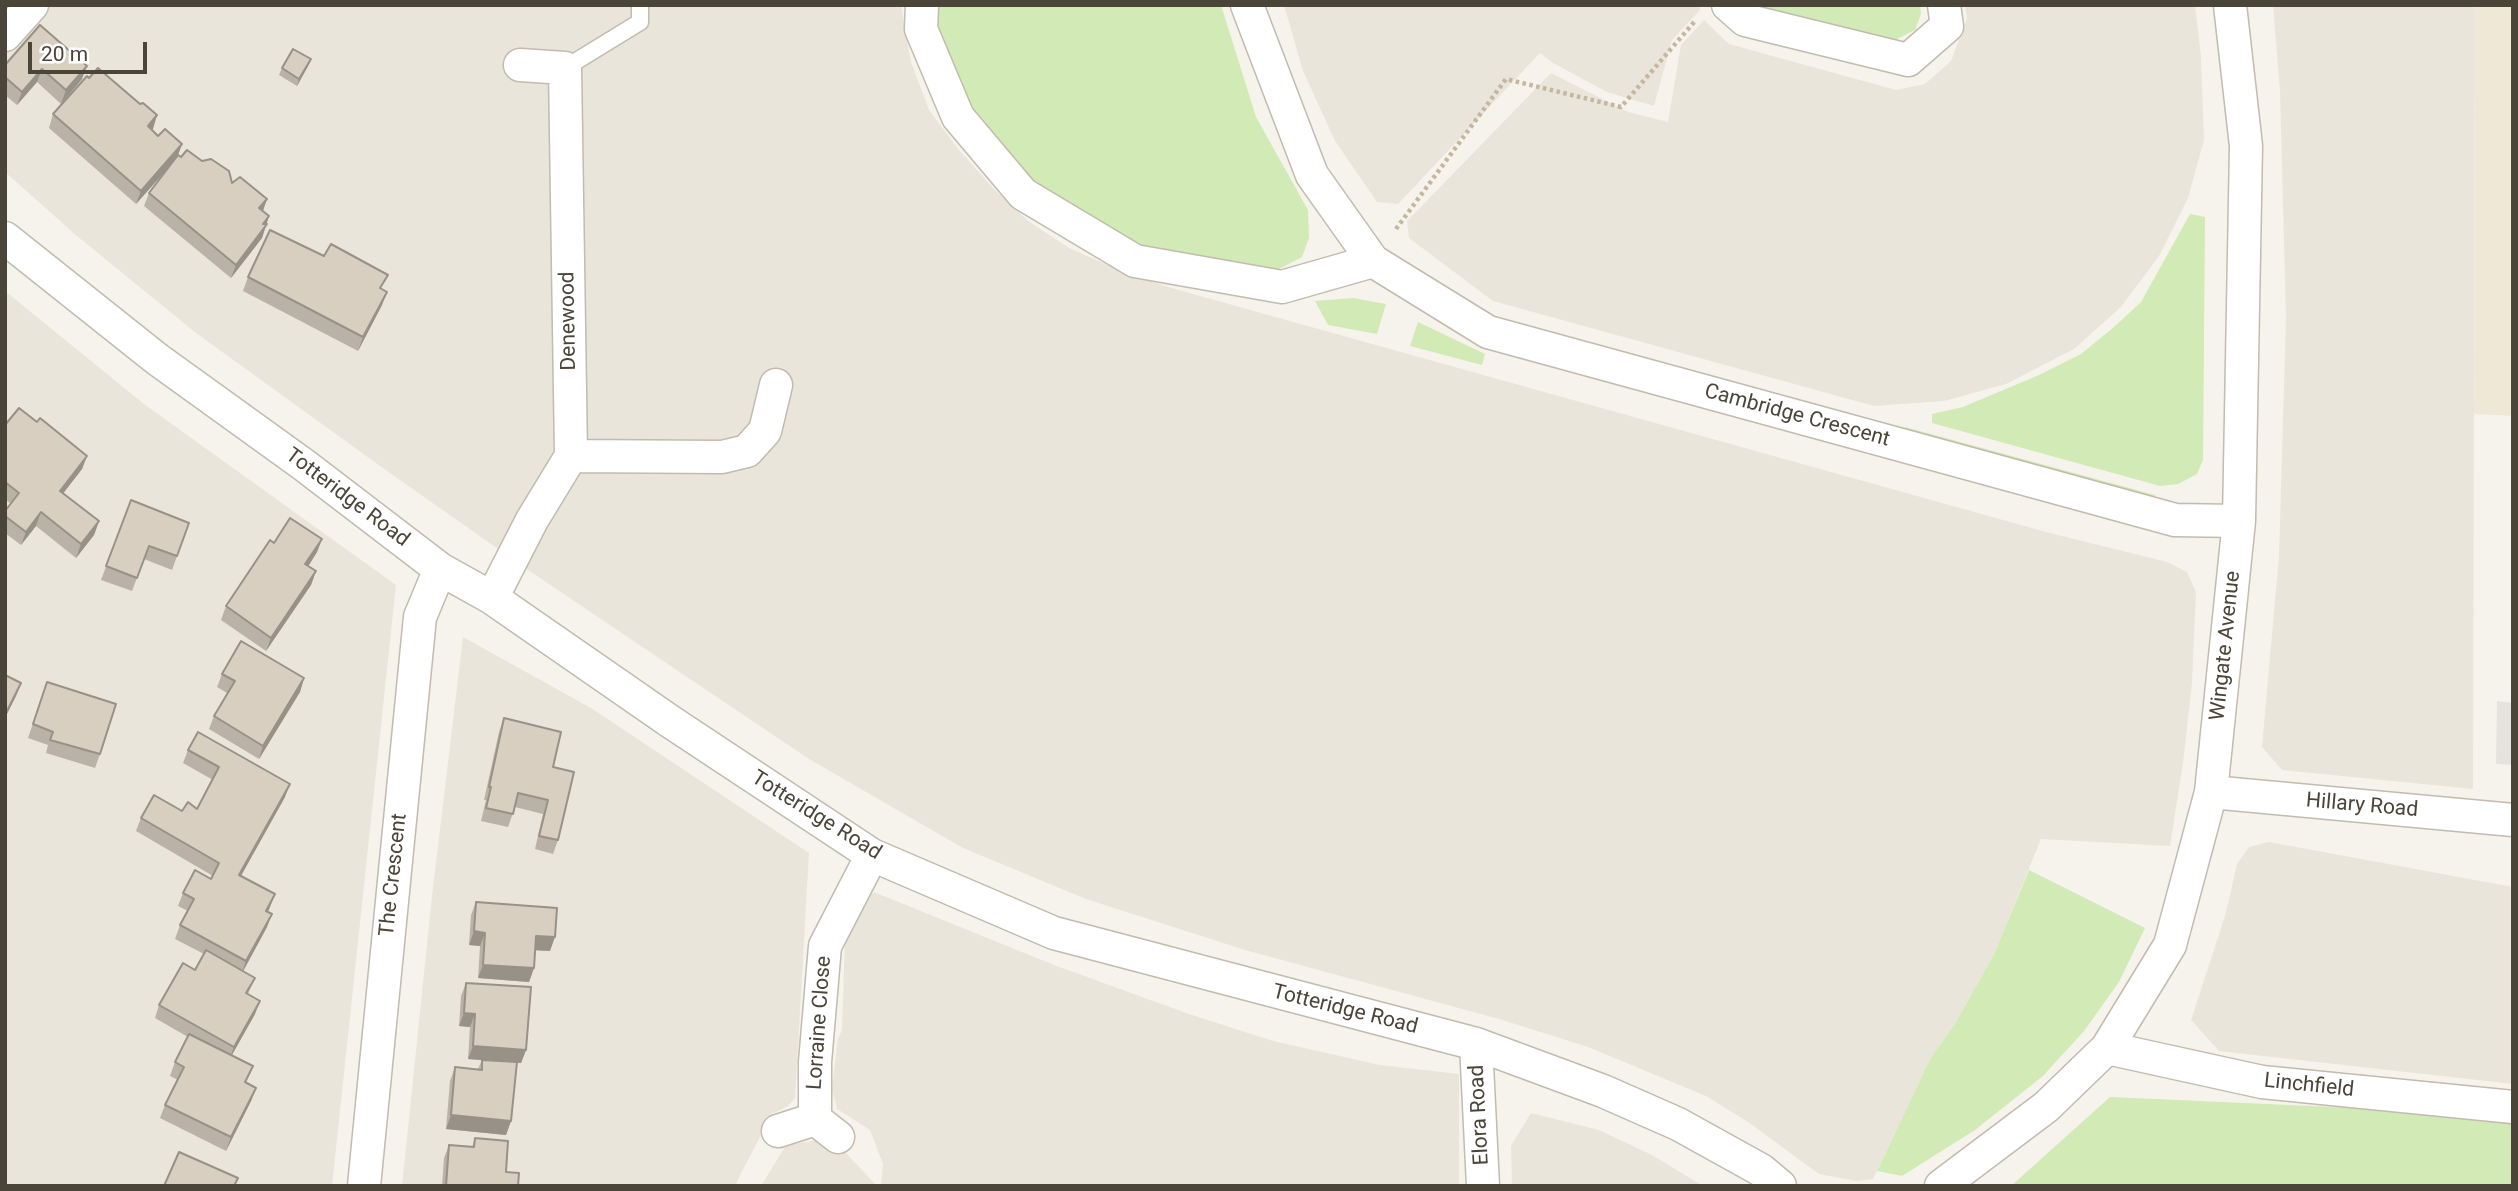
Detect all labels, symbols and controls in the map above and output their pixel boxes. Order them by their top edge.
scale bar [32,28,150,72]
text: 20 m [41,42,88,66]
street label: Denewood [556,271,582,371]
street label: Cambridge Crescent [1702,379,1892,453]
street label: Totteridge Road [280,443,414,553]
street label: Wingate Avenue [2206,570,2246,722]
street label: Totteridge Road [746,766,886,866]
street label: Hillary Road [2305,789,2419,823]
street label: The Crescent [375,812,413,938]
street label: Lorraine Close [803,955,837,1091]
street label: Totteridge Road [1270,980,1420,1040]
street label: Elora Road [1465,1064,1495,1166]
street label: Linchfield [2263,1069,2355,1103]

